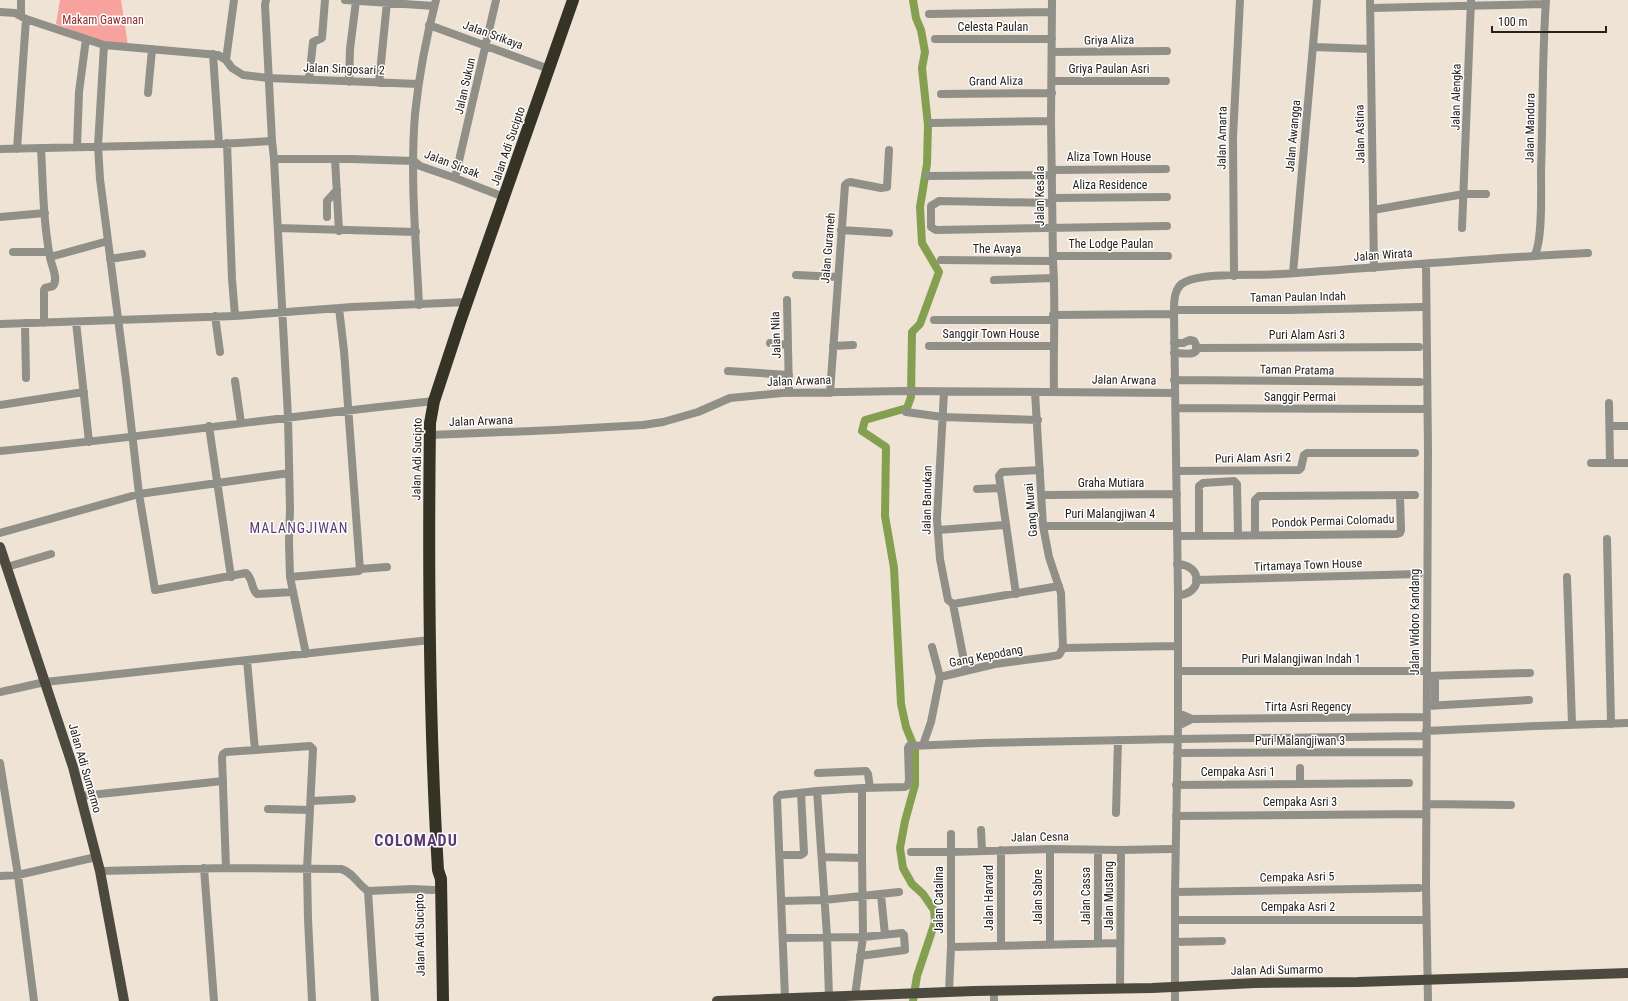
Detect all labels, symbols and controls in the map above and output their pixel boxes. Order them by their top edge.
scale bar [1492,8,1606,34]
park label: Makam Gawanan [62,13,144,27]
text: 100 m [1498,15,1528,29]
street label: Jalan Srikaya [461,18,525,52]
street label: Celesta Paulan [958,20,1029,34]
street label: Griya Aliza [1084,33,1135,47]
street label: Jalan Sukun [452,56,478,116]
street label: Jalan Singosari 2 [303,61,385,77]
street label: Griya Paulan Asri [1069,62,1149,76]
street label: Jalan Alengka [1448,63,1464,131]
street label: Grand Aliza [969,74,1023,88]
street label: Jalan Mandura [1522,93,1538,163]
street label: Jalan Awangga [1283,99,1303,173]
street label: Jalan Astina [1352,104,1368,164]
street label: Jalan Adi Sucipto [488,105,528,187]
street label: Jalan Amarta [1214,106,1230,170]
street label: Jalan Sirsak [422,147,482,181]
street label: Aliza Town House [1067,150,1152,164]
street label: Jalan Kesala [1033,166,1047,226]
street label: Aliza Residence [1073,178,1148,192]
street label: Jalan Gurameh [818,212,838,284]
street label: The Lodge Paulan [1069,237,1154,251]
street label: The Avaya [973,242,1021,256]
street label: Jalan Wirata [1353,246,1413,264]
street label: Taman Paulan Indah [1250,289,1346,305]
street label: Jalan Nila [768,311,784,359]
street label: Sanggir Town House [943,327,1040,341]
street label: Puri Alam Asri 3 [1269,328,1345,342]
street label: Taman Pratama [1260,362,1335,378]
street label: Jalan Arwana [1092,372,1157,388]
street label: Jalan Arwana [767,373,832,389]
street label: Sanggir Permai [1264,390,1336,404]
street label: Jalan Arwana [449,413,514,429]
street label: Jalan Adi Sucipto [409,418,425,500]
street label: Puri Alam Asri 2 [1215,450,1291,466]
street label: Jalan Banukan [919,465,935,535]
street label: Graha Mutiara [1078,476,1145,490]
street label: Gang Murai [1022,482,1040,538]
street label: Puri Malangjiwan 4 [1065,507,1155,521]
street label: Pondok Permai Colomadu [1271,512,1395,530]
district label: MALANGJIWAN [250,520,348,536]
street label: Tirtamaya Town House [1254,556,1363,574]
street label: Jalan Widoro Kandang [1408,569,1422,675]
street label: Gang Kepodang [948,642,1024,670]
street label: Puri Malangjiwan Indah 1 [1241,652,1361,666]
street label: Tirta Asri Regency [1265,700,1351,714]
street label: Jalan Adi Sumarmo [66,722,104,814]
street label: Puri Malangjiwan 3 [1255,734,1345,748]
street label: Cempaka Asri 1 [1201,765,1275,779]
street label: Cempaka Asri 3 [1263,795,1337,809]
street label: Jalan Cesna [1011,829,1069,845]
district label: COLOMADU [374,831,458,850]
street label: Jalan Mustang [1102,861,1116,931]
street label: Jalan Harvard [982,865,996,931]
street label: Jalan Catalina [932,866,946,934]
street label: Jalan Cassa [1079,867,1093,925]
street label: Jalan Sabre [1031,869,1045,925]
street label: Cempaka Asri 5 [1260,869,1334,885]
street label: Jalan Adi Sucipto [412,894,428,976]
street label: Cempaka Asri 2 [1261,900,1335,914]
street label: Jalan Adi Sumarmo [1231,962,1323,978]

